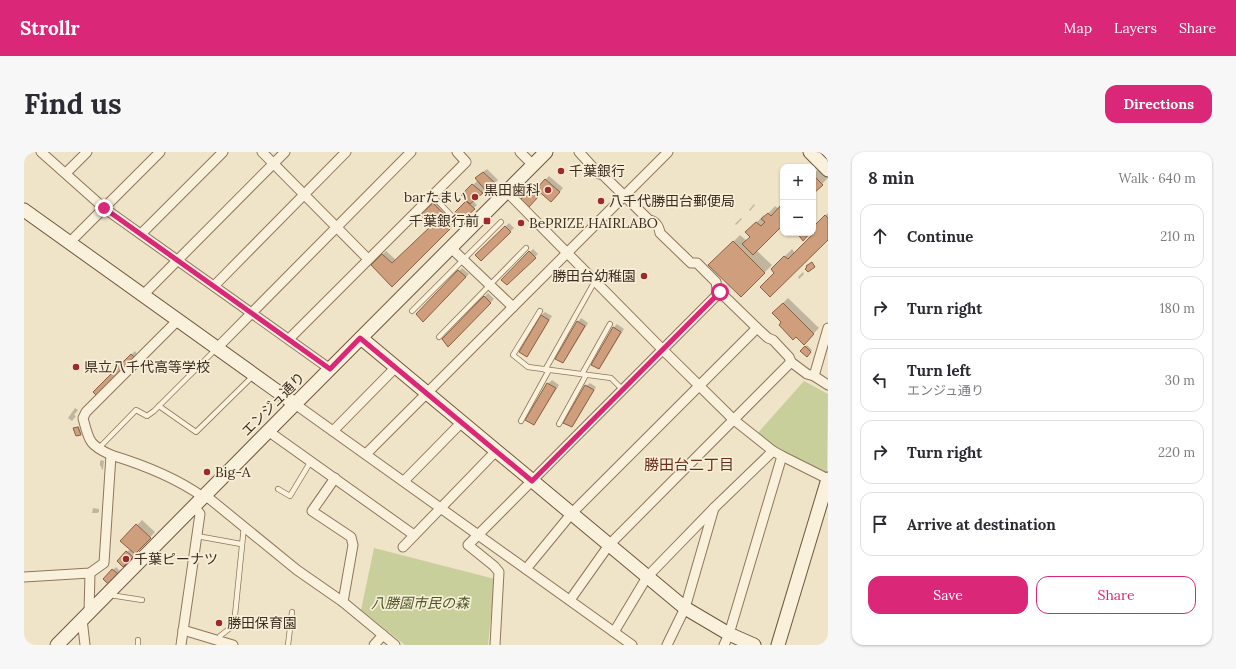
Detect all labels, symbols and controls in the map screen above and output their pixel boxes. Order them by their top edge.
text: Strollr [20,16,80,40]
text: Map [1064,19,1092,37]
text: Layers [1114,19,1157,37]
text: Share [1179,19,1216,37]
button: Directions [1105,85,1212,123]
text: Find us [24,86,122,122]
place label: 千葉銀行 [569,162,625,180]
map controls [780,164,816,236]
button: + [780,164,816,200]
marker: 千葉銀行 [556,166,566,176]
text: 8 min [868,167,914,189]
text: Walk · 640 m [1119,170,1196,187]
place label: 黒田歯科 [484,181,540,199]
marker: 黒田歯科 [543,185,553,195]
place label: barたまい [404,188,467,206]
marker: barたまい [470,192,480,202]
place label: 八千代勝田台郵便局 [609,192,735,210]
marker: 八千代勝田台郵便局 [596,196,606,206]
route end [95,199,113,217]
button: − [780,200,816,236]
place label: 千葉銀行前 [409,212,479,230]
place label: BePRIZE HAIRLABO [529,214,658,232]
marker: 千葉銀行前 [482,216,492,226]
marker: BePRIZE HAIRLABO [516,218,526,228]
icon: ahead [869,225,891,247]
text: Continue [907,227,973,246]
text: 210 m [1160,228,1195,245]
place label: 勝田台幼稚園 [552,267,636,285]
marker: 勝田台幼稚園 [639,271,649,281]
route start [711,283,729,301]
icon: right [869,297,891,319]
text: Turn right [907,299,983,318]
text: 180 m [1160,300,1195,317]
place label: 県立八千代高等学校 [84,358,210,376]
text: Turn left [907,361,971,380]
marker: 県立八千代高等学校 [71,362,81,372]
street label: エンジュ通り [237,368,309,440]
icon: left [869,369,891,391]
text: 30 m [1165,372,1195,389]
text: エンジュ通り [907,382,984,399]
icon: right [869,441,891,463]
text: Turn right [907,443,983,462]
text: 220 m [1158,444,1195,461]
district label: 勝田台二丁目 [644,455,734,474]
place label: Big-A [215,463,251,481]
marker: Big-A [202,467,212,477]
icon: arrive [869,513,891,535]
text: Arrive at destination [907,515,1056,534]
place label: 千葉ピーナツ [134,550,218,568]
marker: 千葉ピーナツ [121,554,131,564]
button: Save [868,576,1028,614]
button: Share [1036,576,1196,614]
park label: 八勝園市民の森 [371,594,471,612]
place label: 勝田保育園 [227,614,297,632]
marker: 勝田保育園 [214,618,224,628]

